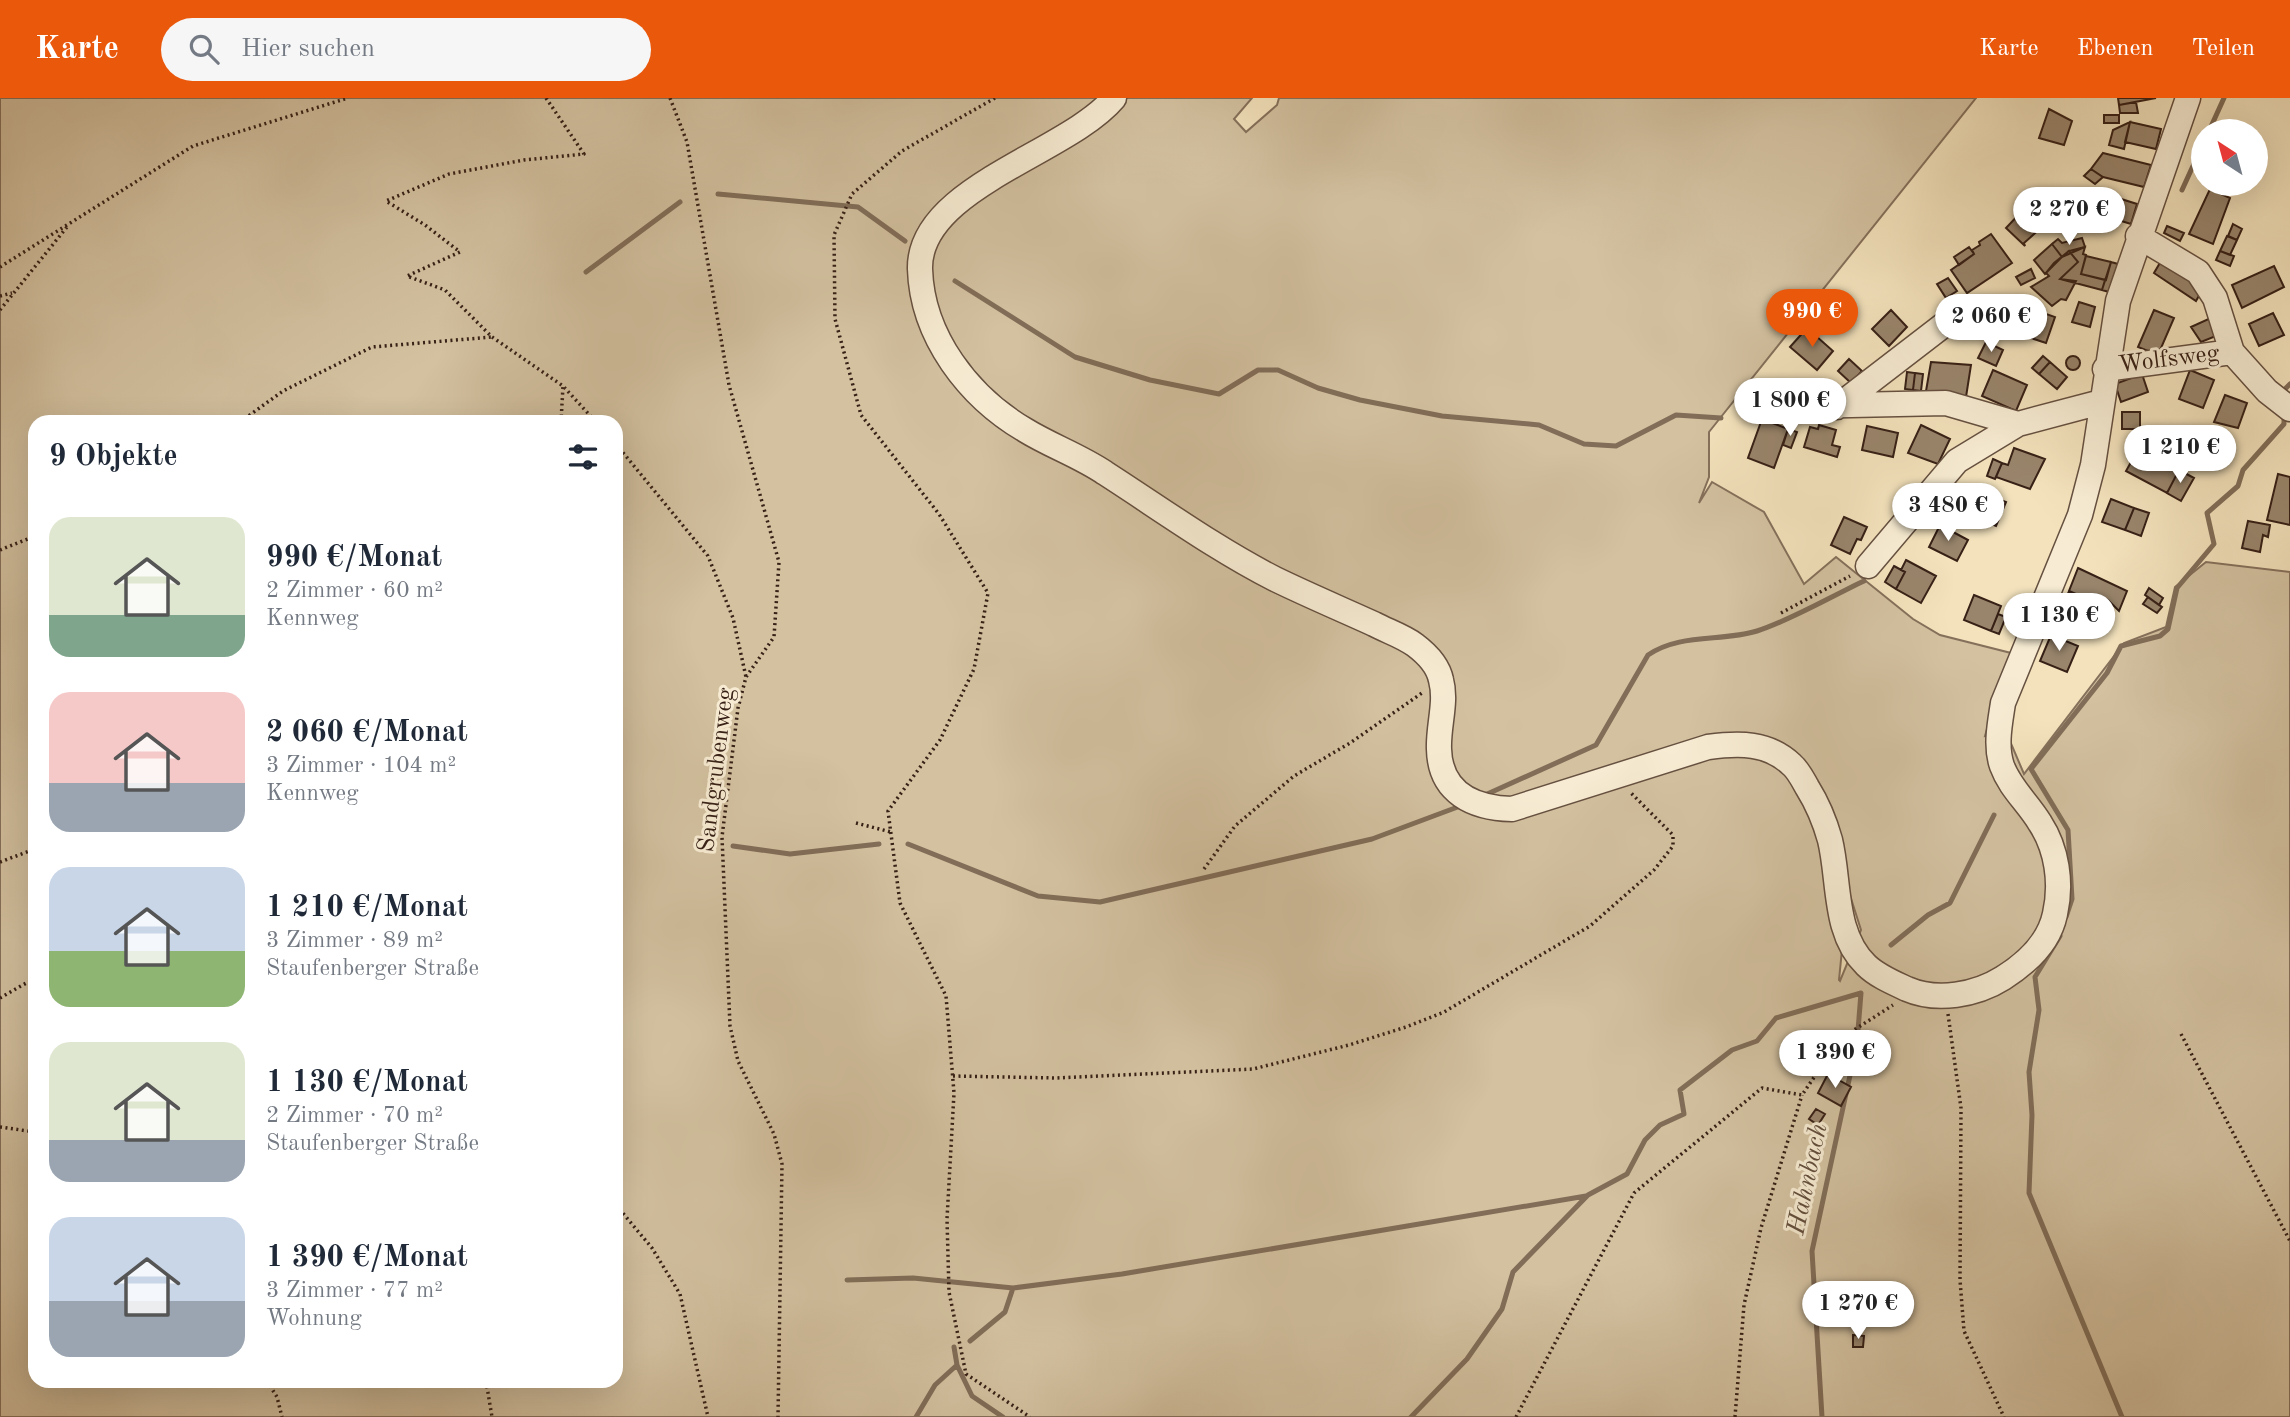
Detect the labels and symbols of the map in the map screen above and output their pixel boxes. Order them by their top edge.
north arrow [2191,119,2268,196]
pin: 2 270 € [2004,188,2134,247]
pin: 990 € [1763,289,1861,349]
pin: 2 060 € [1926,294,2056,354]
street label: Wolfsweg [2117,342,2221,378]
pin: 1 800 € [1725,378,1855,438]
pin: 1 210 € [2115,426,2245,485]
pin: 3 480 € [1883,484,2013,543]
pin: 1 130 € [1994,594,2124,653]
street label: Sandgrubenweg [695,686,739,854]
pin: 1 390 € [1770,1030,1900,1090]
water label: Hahnbach [1783,1121,1833,1238]
pin: 1 270 € [1793,1282,1923,1341]

